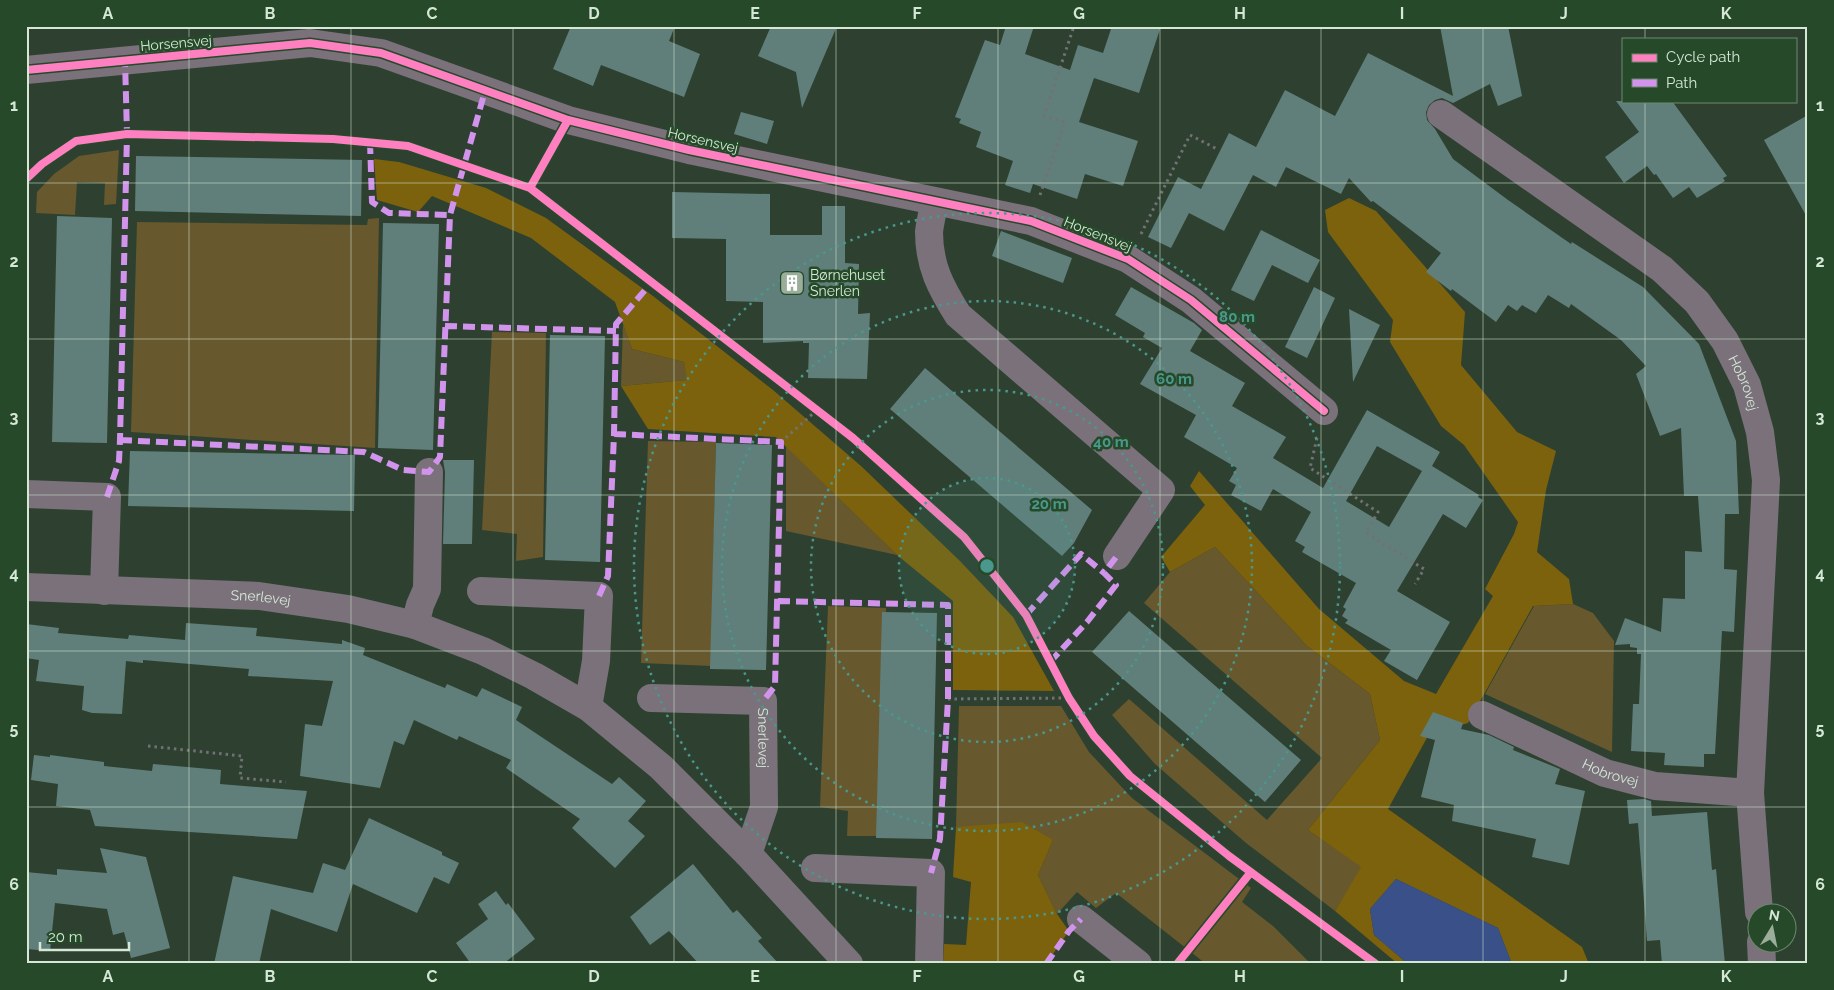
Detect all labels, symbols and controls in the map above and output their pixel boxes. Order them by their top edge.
text: A [103,4,114,23]
text: B [265,4,276,23]
text: C [427,4,438,23]
text: D [588,4,600,23]
text: E [750,4,760,23]
text: F [912,4,922,23]
text: G [1073,4,1085,23]
text: H [1234,4,1246,23]
text: I [1400,4,1404,23]
text: J [1560,4,1568,23]
text: K [1721,4,1732,23]
street label: Horsensvej [140,32,212,54]
legend [1622,38,1796,102]
text: Cycle path [1666,48,1740,66]
text: Path [1666,74,1697,92]
text: 1 [10,96,18,115]
text: 1 [1816,96,1824,115]
street label: Horsensvej [666,124,740,156]
street label: Horsensvej [1062,213,1134,255]
text: 2 [9,252,19,271]
text: 2 [1815,252,1825,271]
place label: Børnehuset Snerlen [810,267,885,299]
building icon: Børnehuset Snerlen [779,270,805,296]
text: 80 m [1219,308,1255,326]
street label: Hobrovej [1725,352,1762,412]
text: 60 m [1156,370,1192,388]
text: 3 [10,408,19,427]
text: 3 [1816,408,1825,427]
text: 40 m [1093,433,1129,451]
text: 20 m [1031,495,1067,513]
centre of rings [978,557,996,575]
text: 4 [9,564,19,583]
text: 4 [1815,564,1825,583]
street label: Snerlevej [230,587,292,609]
street label: Snerlevej [755,708,772,768]
text: 5 [10,719,19,738]
text: 5 [1816,719,1825,738]
street label: Hobrovej [1580,755,1640,789]
text: 6 [9,875,19,894]
text: 6 [1815,875,1825,894]
north arrow [1746,902,1796,952]
text: N [1768,906,1781,924]
scale bar [40,920,129,952]
text: 20 m [48,928,83,946]
text: A [103,967,114,986]
text: B [265,967,276,986]
text: C [427,967,438,986]
text: D [588,967,600,986]
text: E [750,967,760,986]
text: F [912,967,922,986]
text: G [1073,967,1085,986]
text: H [1234,967,1246,986]
text: I [1400,967,1404,986]
text: J [1560,967,1568,986]
text: K [1721,967,1732,986]

